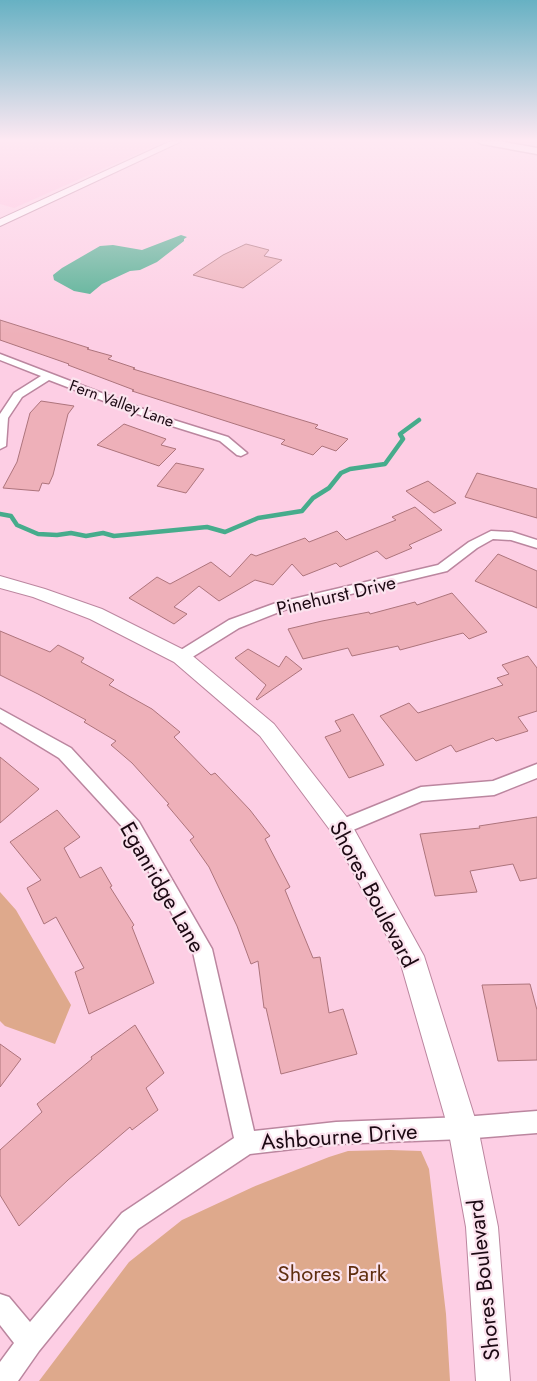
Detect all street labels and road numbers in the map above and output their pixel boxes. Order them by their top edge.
street label: Fern Valley Lane [66,374,177,433]
street label: Pinehurst Drive [274,569,399,622]
street label: Shores Boulevard [322,815,426,973]
street label: Eganridge Lane [113,816,213,958]
street label: Ashbourne Drive [260,1115,418,1157]
street label: Shores Boulevard [459,1198,507,1362]

